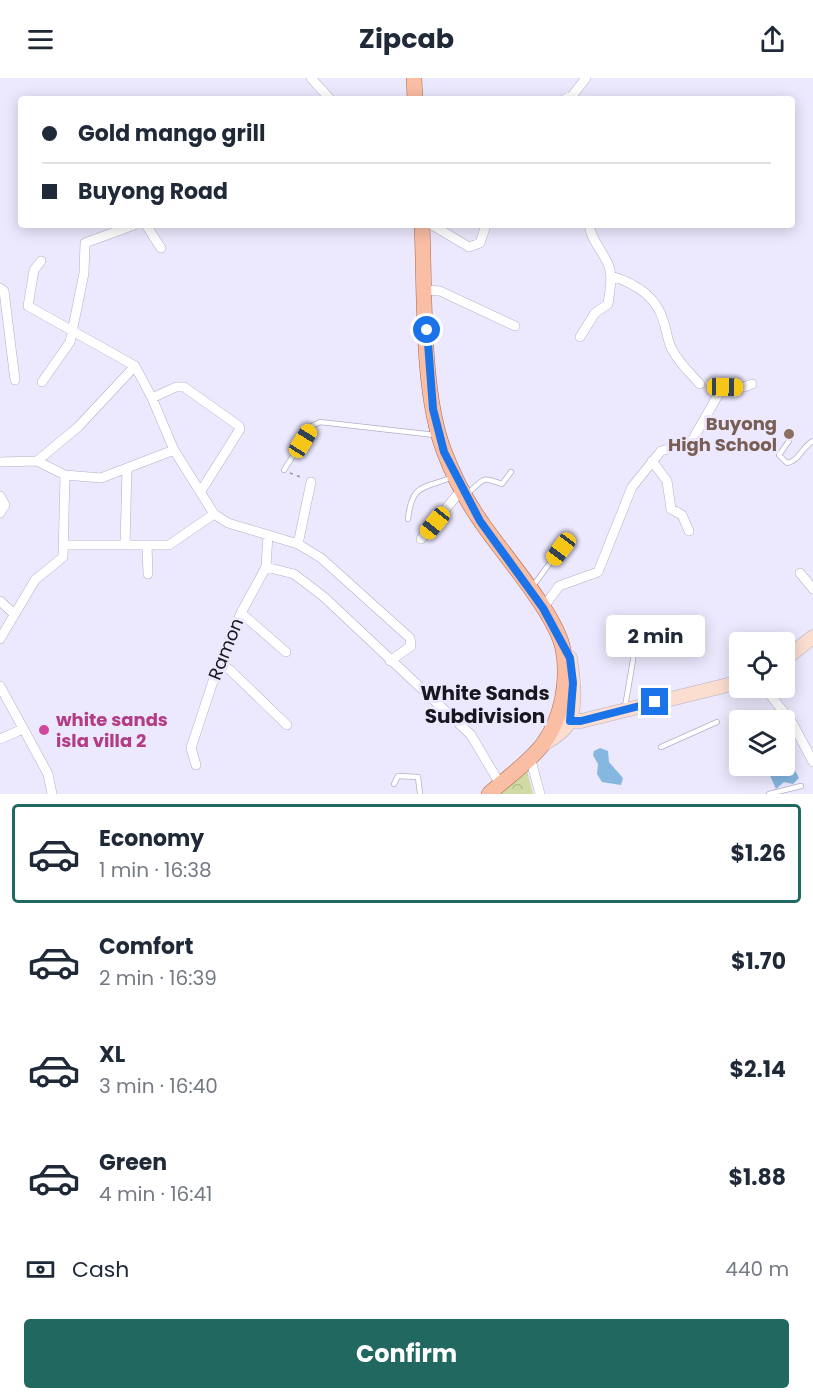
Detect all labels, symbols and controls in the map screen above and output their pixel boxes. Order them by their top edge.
text: Zipcab [359,20,454,57]
icon: menu [24,23,57,56]
icon: share [756,23,789,56]
text: Gold mango grill [78,118,265,149]
text: Buyong Road [78,176,228,207]
route start [413,316,440,343]
car [707,378,743,396]
place label: Buyong High School [668,411,777,457]
car [286,421,320,461]
marker: Buyong High School [782,427,796,441]
car [417,503,453,543]
car [543,529,579,569]
street label: Ramon [202,614,249,683]
callout: 2 min [606,615,704,657]
text: 2 min [627,622,684,650]
map controls [729,632,795,776]
button: locate [729,632,795,698]
district label: White Sands Subdivision [420,679,550,730]
route end [641,688,668,715]
place label: white sands isla villa 2 [56,707,168,753]
button: layers [729,710,795,776]
marker: white sands isla villa 2 [37,723,51,737]
text: Economy [99,823,204,854]
icon: car [27,827,81,881]
text: $1.26 [730,838,786,869]
text: 1 min · 16:38 [99,856,212,884]
text: Comfort [99,931,193,962]
icon: car [27,935,81,989]
text: $1.70 [731,946,786,977]
text: 2 min · 16:39 [99,964,217,992]
text: XL [99,1039,125,1070]
icon: car [27,1043,81,1097]
text: $2.14 [730,1054,786,1085]
text: 3 min · 16:40 [99,1072,218,1100]
text: Green [99,1147,167,1178]
icon: car [27,1151,81,1205]
text: $1.88 [729,1162,786,1193]
text: 4 min · 16:41 [99,1180,213,1208]
icon: cash [24,1253,57,1286]
text: Cash [72,1254,129,1285]
text: 440 m [725,1255,789,1283]
button: Confirm [24,1319,789,1388]

